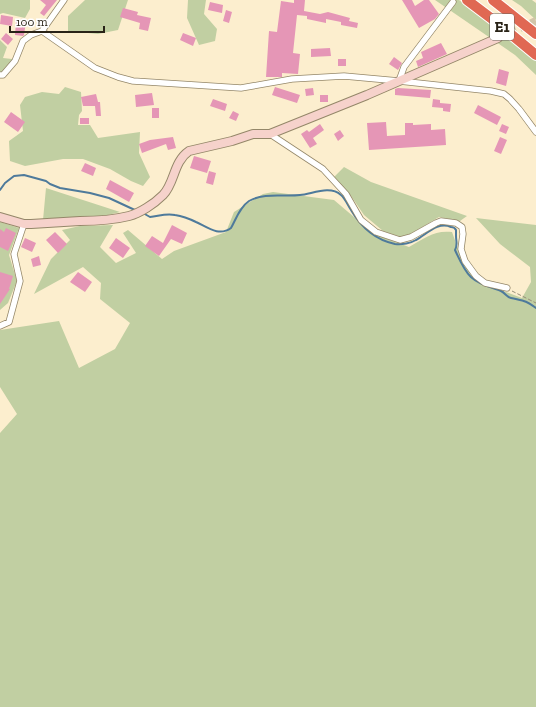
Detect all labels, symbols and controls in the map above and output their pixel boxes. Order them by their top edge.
scale bar [10,8,104,34]
road number: E1 [490,14,514,40]
text: 100 m [16,15,48,29]

